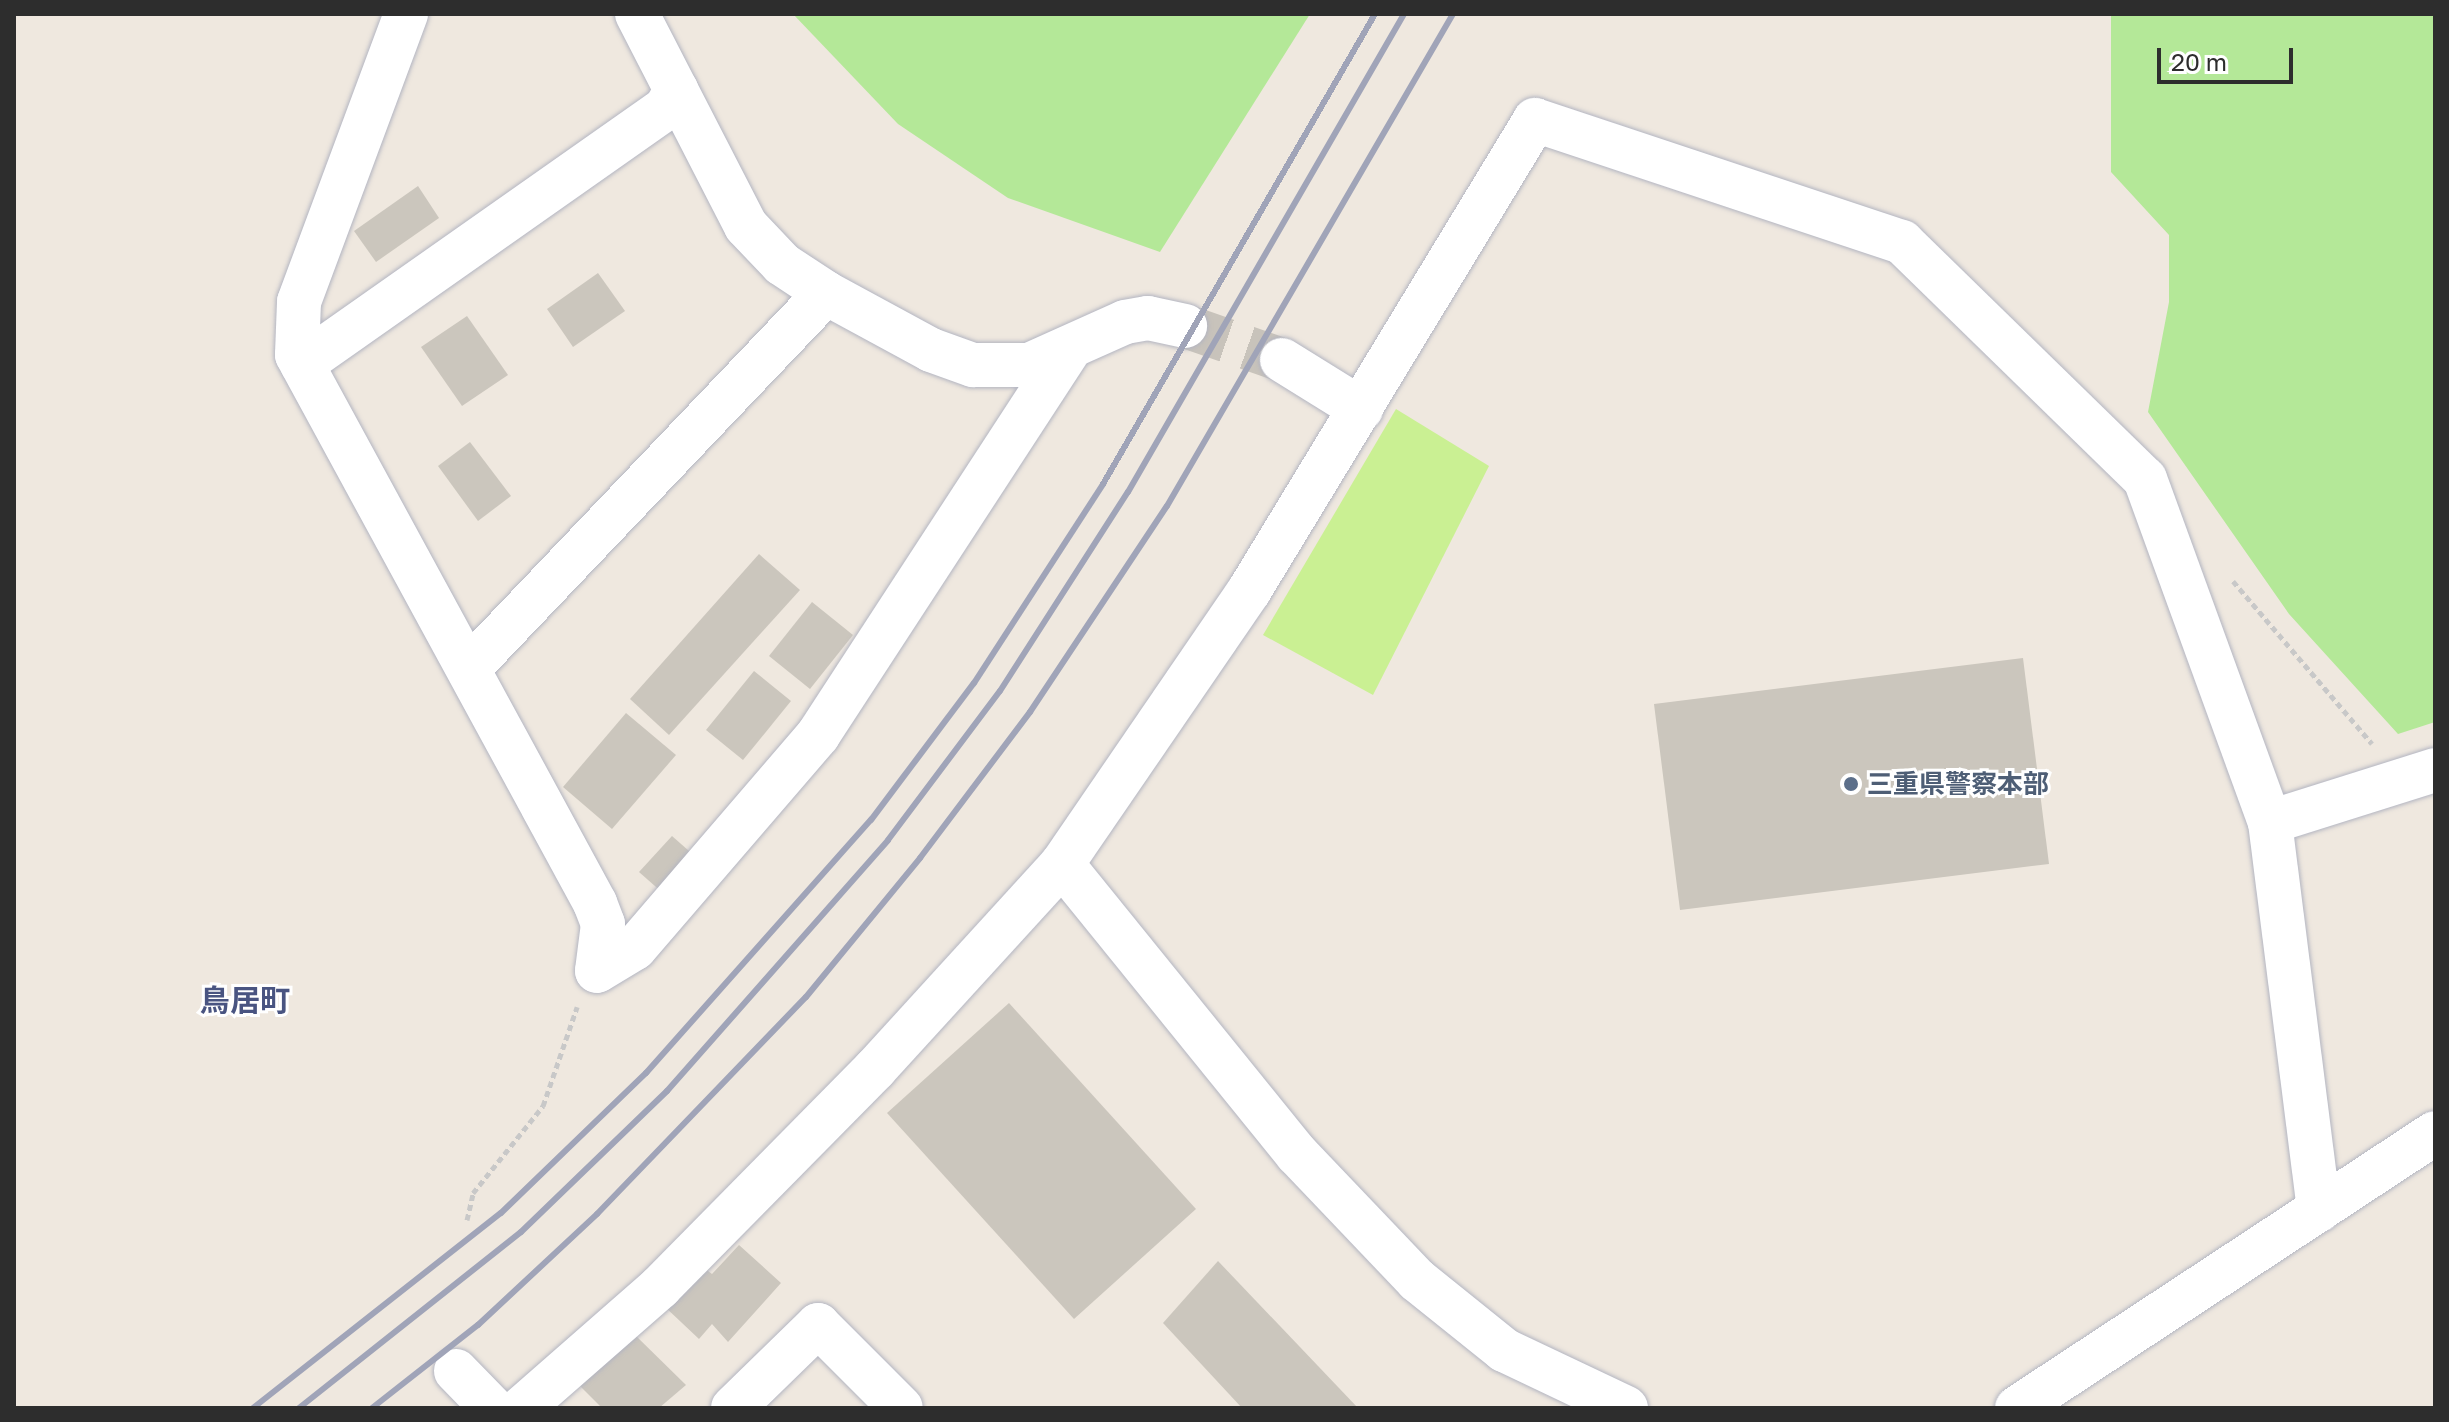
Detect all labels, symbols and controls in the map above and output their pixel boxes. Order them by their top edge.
scale bar [2161,32,2297,82]
text: 20 m [2171,47,2227,76]
place label: 三重県警察本部 [1867,768,2049,800]
marker: 三重県警察本部 [1842,775,1860,793]
district label: 鳥居町 [200,982,290,1018]

